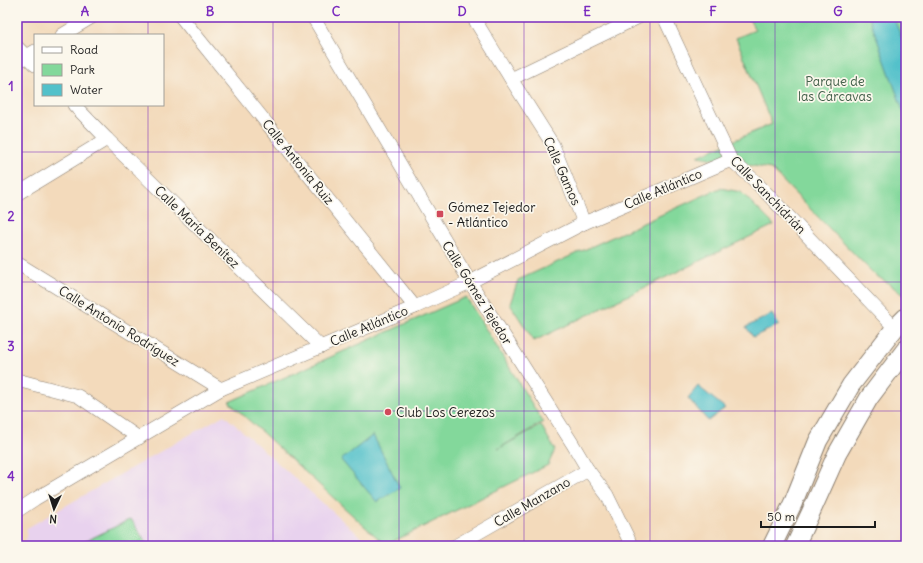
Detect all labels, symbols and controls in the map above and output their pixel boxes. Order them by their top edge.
text: A [81,3,90,20]
text: B [206,3,215,20]
text: C [332,3,341,20]
text: D [457,3,467,20]
text: E [583,3,591,20]
text: F [709,3,717,20]
text: G [833,3,843,20]
legend [34,34,164,106]
text: Road [70,42,98,57]
text: Park [70,62,95,77]
park label: Parque de las Cárcavas [798,73,872,105]
text: 1 [8,78,14,95]
text: Water [70,82,103,97]
street label: Calle Antonia Ruiz [258,116,338,208]
street label: Calle Gamos [539,134,585,208]
street label: Calle Sanchidrián [727,152,810,238]
street label: Calle Atlántico [621,165,705,213]
street label: Calle María Benítez [151,182,243,272]
place label: Gómez Tejedor - Atlántico [448,199,536,231]
text: 2 [7,208,15,225]
marker: Gómez Tejedor - Atlántico [435,209,445,219]
street label: Calle Gómez Tejedor [438,238,516,349]
street label: Calle Antonio Rodríguez [55,282,183,370]
street label: Calle Atlántico [327,302,411,350]
text: 3 [7,338,15,355]
place label: Club Los Cerezos [396,404,495,421]
marker: Club Los Cerezos [383,407,393,417]
text: 4 [7,468,15,485]
street label: Calle Manzano [491,473,573,531]
north arrow [34,489,74,529]
scale bar [761,503,875,529]
text: 50 m [767,509,796,524]
text: N [49,512,58,526]

